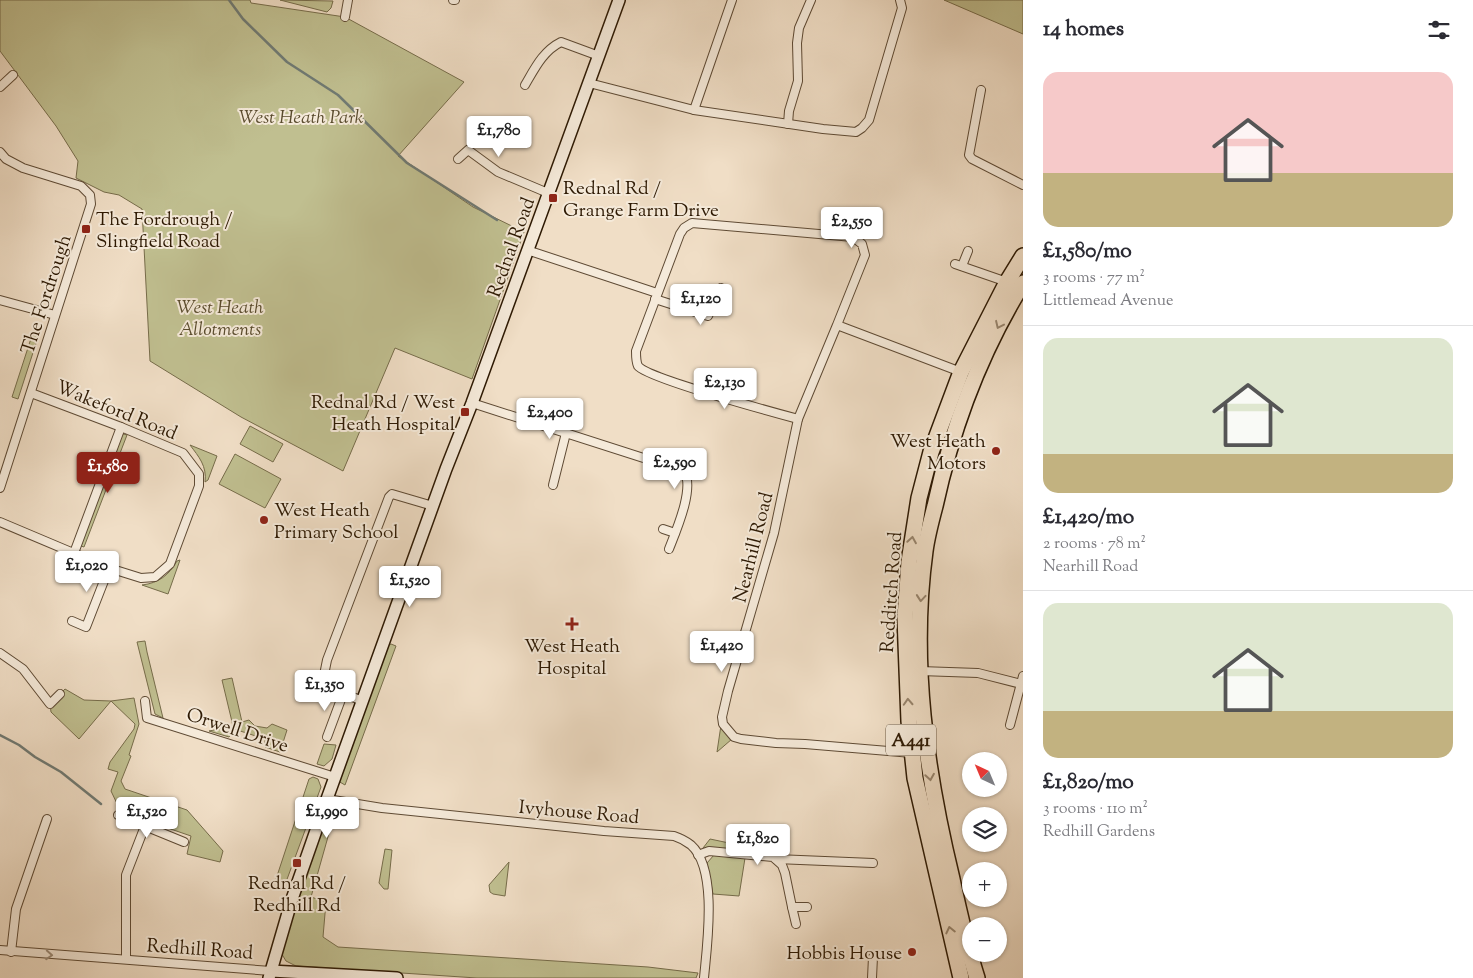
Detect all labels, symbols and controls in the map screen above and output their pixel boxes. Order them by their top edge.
text: 14 homes [1043,15,1124,45]
icon: filters [1425,16,1453,44]
park label: West Heath Park [239,105,364,132]
icon: home [1203,105,1293,195]
pin: £1,780 [458,116,540,158]
text: £1,780 [478,120,520,143]
place label: Rednal Rd / Grange Farm Drive [563,176,719,225]
marker: Rednal Rd / Grange Farm Drive [547,192,559,204]
street label: Rednal Road [482,194,543,302]
pin: £2,550 [811,206,893,249]
place label: The Fordrough / Slingfield Road [96,207,232,256]
text: £2,550 [832,211,872,234]
marker: The Fordrough / Slingfield Road [80,223,92,235]
street label: The Fordrough [15,231,79,358]
text: £1,580/mo [1043,237,1132,267]
text: 3 rooms · 77 m² [1043,267,1145,290]
pin: £1,120 [660,284,742,326]
text: £1,120 [681,288,721,311]
text: Littlemead Avenue [1043,290,1173,313]
park label: West Heath Allotments [177,295,264,344]
one-way arrow [995,320,1005,329]
pin: £2,130 [684,368,766,410]
icon: home [1203,370,1293,460]
text: £2,130 [705,372,745,395]
street label: Wakeford Road [51,375,181,448]
place label: Rednal Rd / West Heath Hospital [311,390,455,439]
pin: £2,400 [509,398,591,440]
text: £2,400 [527,402,573,425]
marker: Rednal Rd / West Heath Hospital [459,406,471,418]
place label: West Heath Motors [890,429,986,478]
marker: West Heath Motors [990,445,1002,457]
pin: £2,590 [634,448,716,490]
pin: £1,580 [67,452,149,494]
text: £2,590 [654,452,696,475]
text: £1,580 [88,456,128,479]
street label: Nearhill Road [728,489,781,606]
place label: West Heath Primary School [274,498,399,547]
text: £1,420/mo [1043,503,1134,533]
marker: West Heath Primary School [258,514,270,526]
street label: Redditch Road [875,530,910,654]
text: 2 rooms · 78 m² [1043,533,1146,556]
one-way arrow [907,536,917,545]
pin: £1,020 [46,550,128,593]
text: £1,020 [66,555,108,578]
text: Nearhill Road [1043,556,1138,579]
pin: £1,520 [369,566,451,608]
text: £1,520 [390,570,430,593]
one-way arrow [916,594,927,602]
marker: West Heath Hospital [565,617,579,631]
pin: £1,420 [681,630,763,673]
place label: West Heath Hospital [524,634,620,683]
text: £1,420 [701,635,743,658]
icon: home [1203,635,1293,725]
pin: £1,350 [284,670,366,712]
text: £1,350 [306,674,344,697]
one-way arrow [902,698,913,706]
street label: Orwell Drive [183,702,292,761]
road number: A441 [886,724,936,756]
north arrow [962,752,1008,798]
map controls [962,752,1007,962]
text: £1,820/mo [1043,768,1134,798]
one-way arrow [925,773,935,781]
street label: Ivyhouse Road [517,795,640,832]
pin: £1,520 [106,796,188,839]
pin: £1,990 [286,796,368,839]
text: 3 rooms · 110 m² [1043,798,1148,821]
text: £1,520 [127,801,167,824]
text: £1,990 [306,801,348,824]
button: layers [962,807,1007,852]
text: Redhill Gardens [1043,821,1155,844]
pin: £1,820 [717,824,799,866]
text: £1,820 [737,828,779,851]
marker: Rednal Rd / Redhill Rd [291,857,303,869]
button: + [962,862,1007,907]
place label: Rednal Rd / Redhill Rd [248,871,346,920]
button: − [962,917,1007,962]
one-way arrow [945,926,956,935]
street label: Redhill Road [146,933,254,968]
place label: Hobbis House [787,941,902,968]
marker: Hobbis House [906,946,918,958]
one-way arrow [45,949,53,960]

